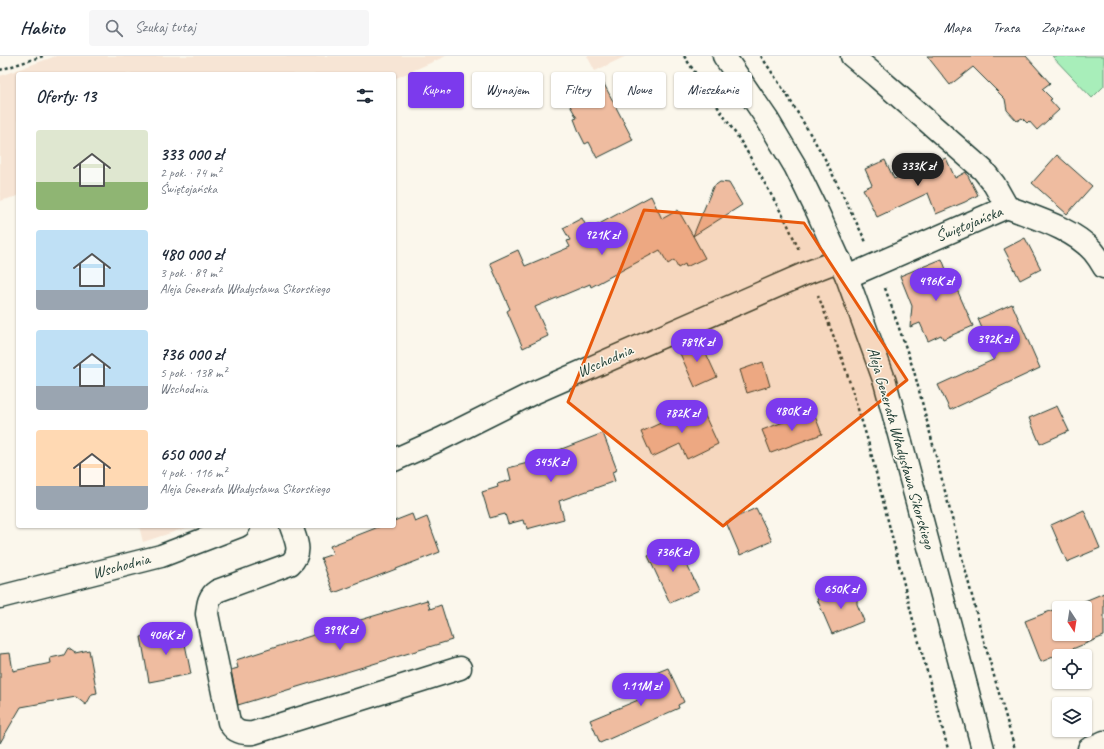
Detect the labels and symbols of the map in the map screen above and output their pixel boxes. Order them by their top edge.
pin: 333K zł [881,153,955,187]
street label: Świętojańska [933,201,1006,246]
pin: 921K zł [565,222,639,256]
pin: 496K zł [899,268,973,302]
pin: 392K zł [957,326,1031,360]
pin: 789K zł [660,329,734,363]
street label: Wschodnia [574,339,637,382]
street label: Aleja Generała Władysława Sikorskiego [863,345,940,552]
pin: 480K zł [755,398,829,432]
pin: 782K zł [645,400,719,434]
pin: 545K zł [514,449,588,483]
pin: 736K zł [636,539,710,573]
street label: Wschodnia [90,548,153,583]
pin: 650K zł [804,576,878,610]
north arrow [1052,601,1092,641]
pin: 399K zł [303,617,377,651]
pin: 406K zł [129,622,203,656]
pin: 1.11M zł [600,673,682,707]

